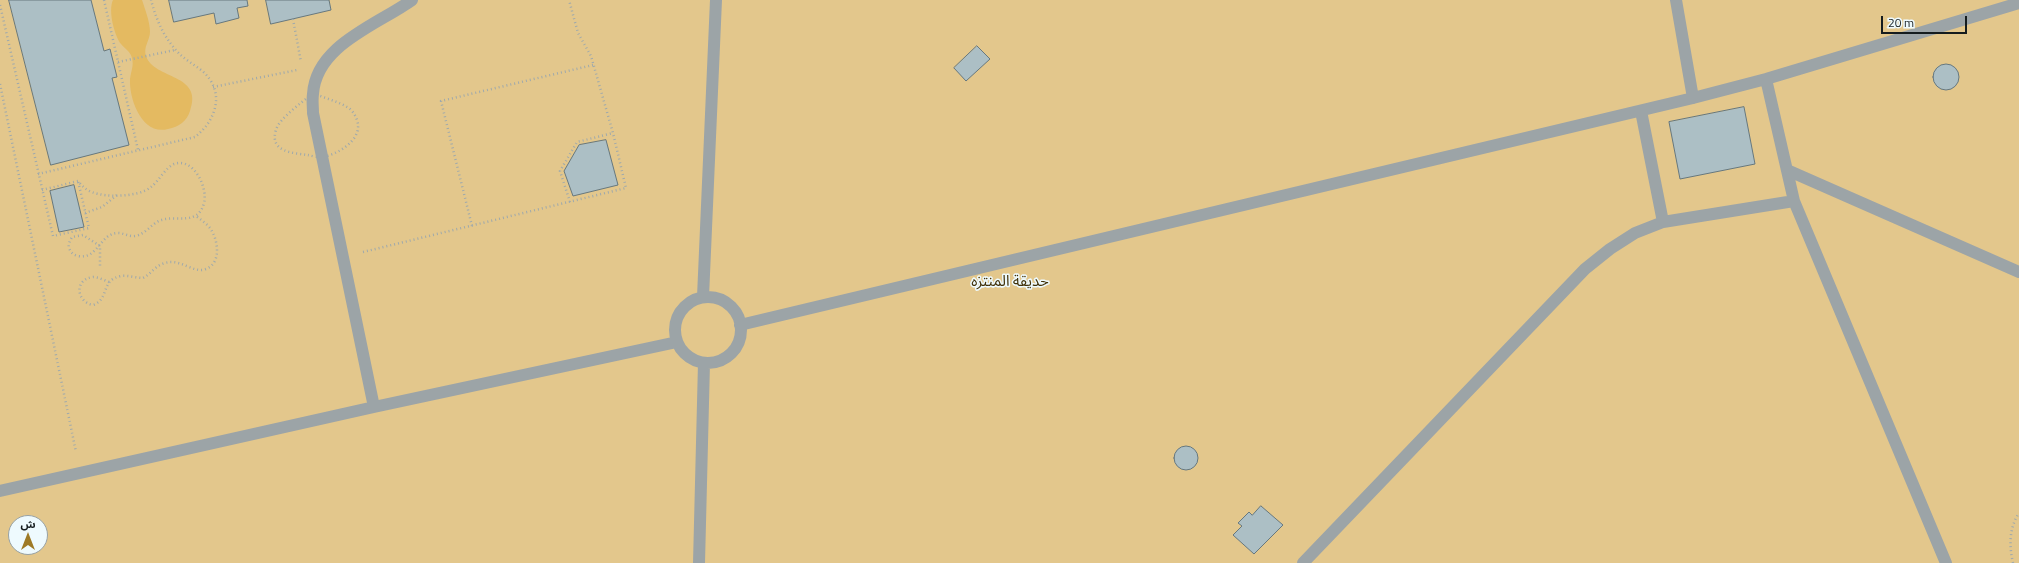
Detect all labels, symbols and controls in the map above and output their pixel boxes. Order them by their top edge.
scale bar [1883,8,1969,34]
text: 20 m [1888,13,1914,32]
park label: حديقة المنتزه [971,273,1049,291]
north arrow [8,515,48,555]
text: ش [20,516,36,532]

